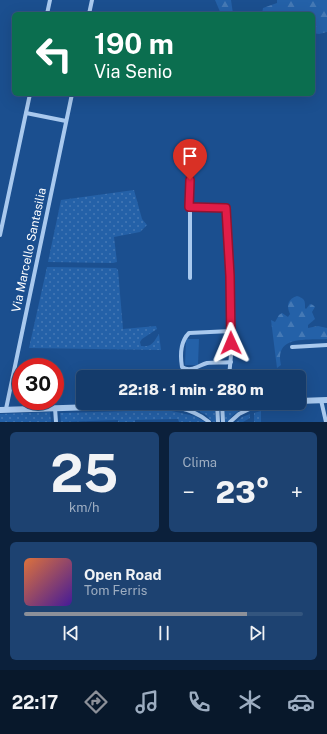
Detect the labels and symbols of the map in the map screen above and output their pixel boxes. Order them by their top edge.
pin [173,139,207,180]
street label: Via Marcello Santasilia [9,186,49,314]
position arrow [210,322,252,364]
speed limit sign: 30 [12,358,64,410]

